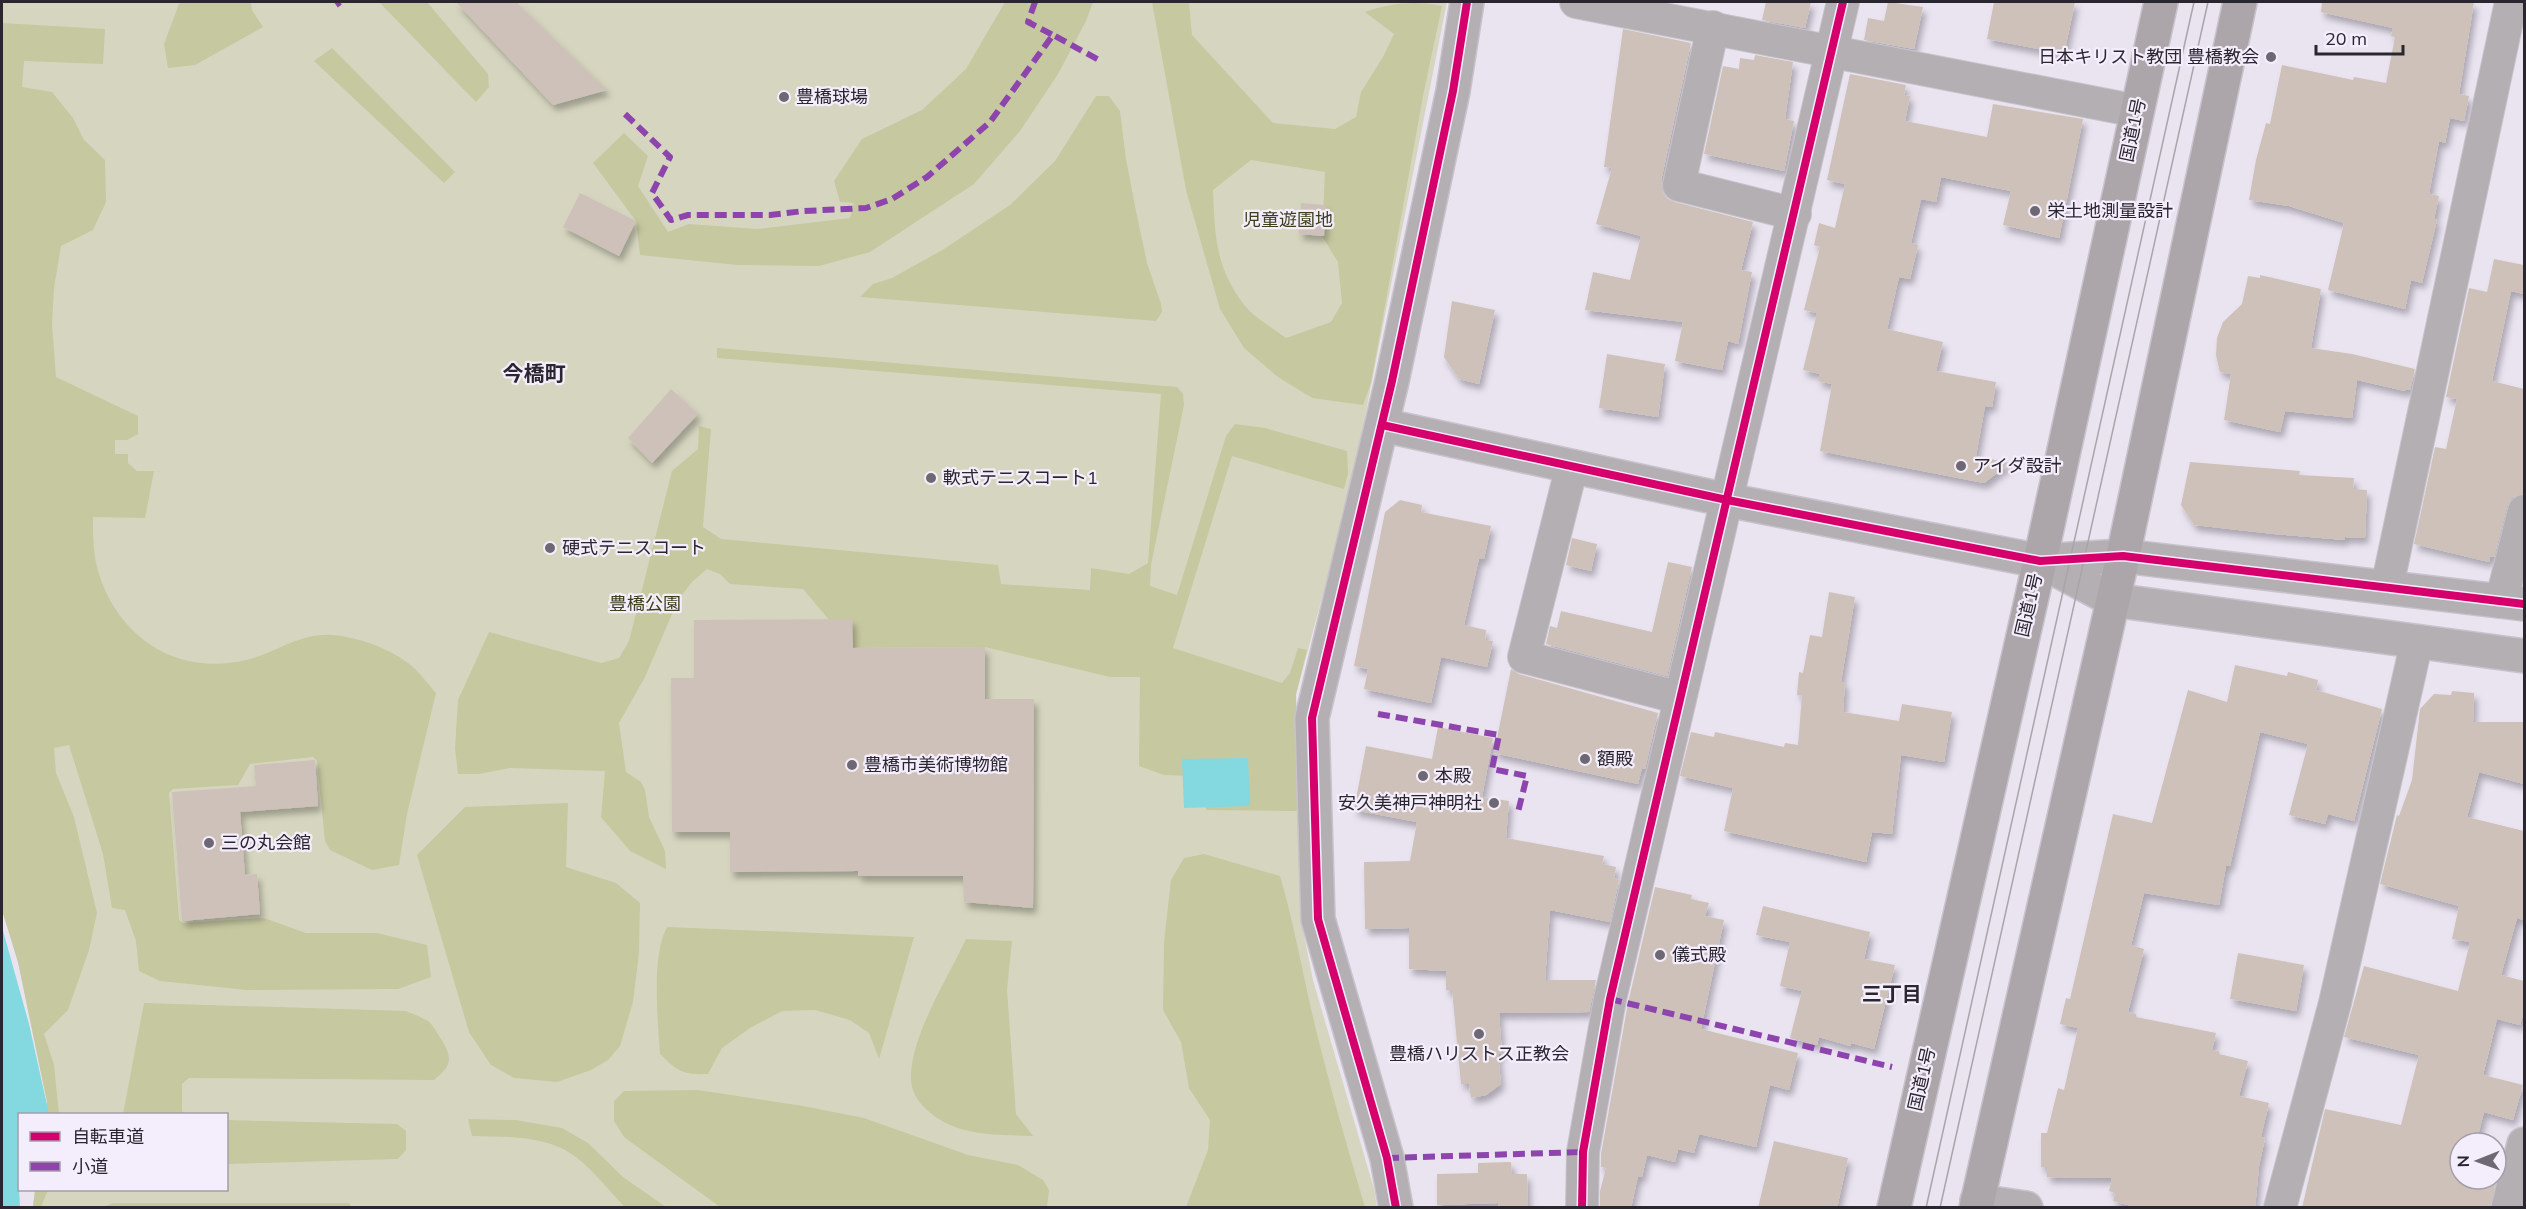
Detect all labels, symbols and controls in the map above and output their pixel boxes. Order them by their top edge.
scale bar [2316,18,2403,56]
text: 20 m [2325,27,2367,50]
place label: 日本キリスト教団 豊橋教会 [2038,45,2259,68]
marker: 日本キリスト教団 豊橋教会 [2264,50,2278,64]
place label: 豊橋球場 [796,85,868,108]
marker: 豊橋球場 [777,90,791,104]
street label: 国道1号 [2115,96,2150,164]
place label: 栄土地測量設計 [2047,199,2173,222]
marker: 栄土地測量設計 [2028,204,2042,218]
park label: 児童遊園地 [1243,208,1333,231]
district label: 今橋町 [503,360,566,386]
place label: アイダ設計 [1973,454,2061,477]
marker: アイダ設計 [1954,459,1968,473]
place label: 軟式テニスコート1 [943,466,1098,489]
marker: 軟式テニスコート1 [924,471,938,485]
place label: 硬式テニスコート [562,536,706,559]
marker: 硬式テニスコート [543,541,557,555]
street label: 国道1号 [2010,571,2047,639]
park label: 豊橋公園 [609,592,681,615]
place label: 額殿 [1597,747,1633,770]
marker: 額殿 [1578,752,1592,766]
place label: 豊橋市美術博物館 [864,753,1008,776]
marker: 豊橋市美術博物館 [845,758,859,772]
place label: 本殿 [1435,764,1471,787]
marker: 本殿 [1416,769,1430,783]
place label: 安久美神戸神明社 [1338,791,1482,814]
marker: 安久美神戸神明社 [1487,796,1501,810]
place label: 三の丸会館 [221,831,311,854]
marker: 三の丸会館 [202,836,216,850]
place label: 儀式殿 [1672,943,1726,966]
marker: 儀式殿 [1653,948,1667,962]
district label: 三丁目 [1862,981,1922,1006]
marker: 豊橋ハリストス正教会 [1472,1027,1486,1041]
place label: 豊橋ハリストス正教会 [1389,1042,1569,1065]
street label: 国道1号 [1903,1045,1940,1113]
legend [18,1113,228,1191]
text: 自転車道 [72,1125,144,1148]
north arrow [2448,1131,2508,1191]
text: 小道 [72,1155,108,1178]
text: N [2453,1155,2473,1167]

